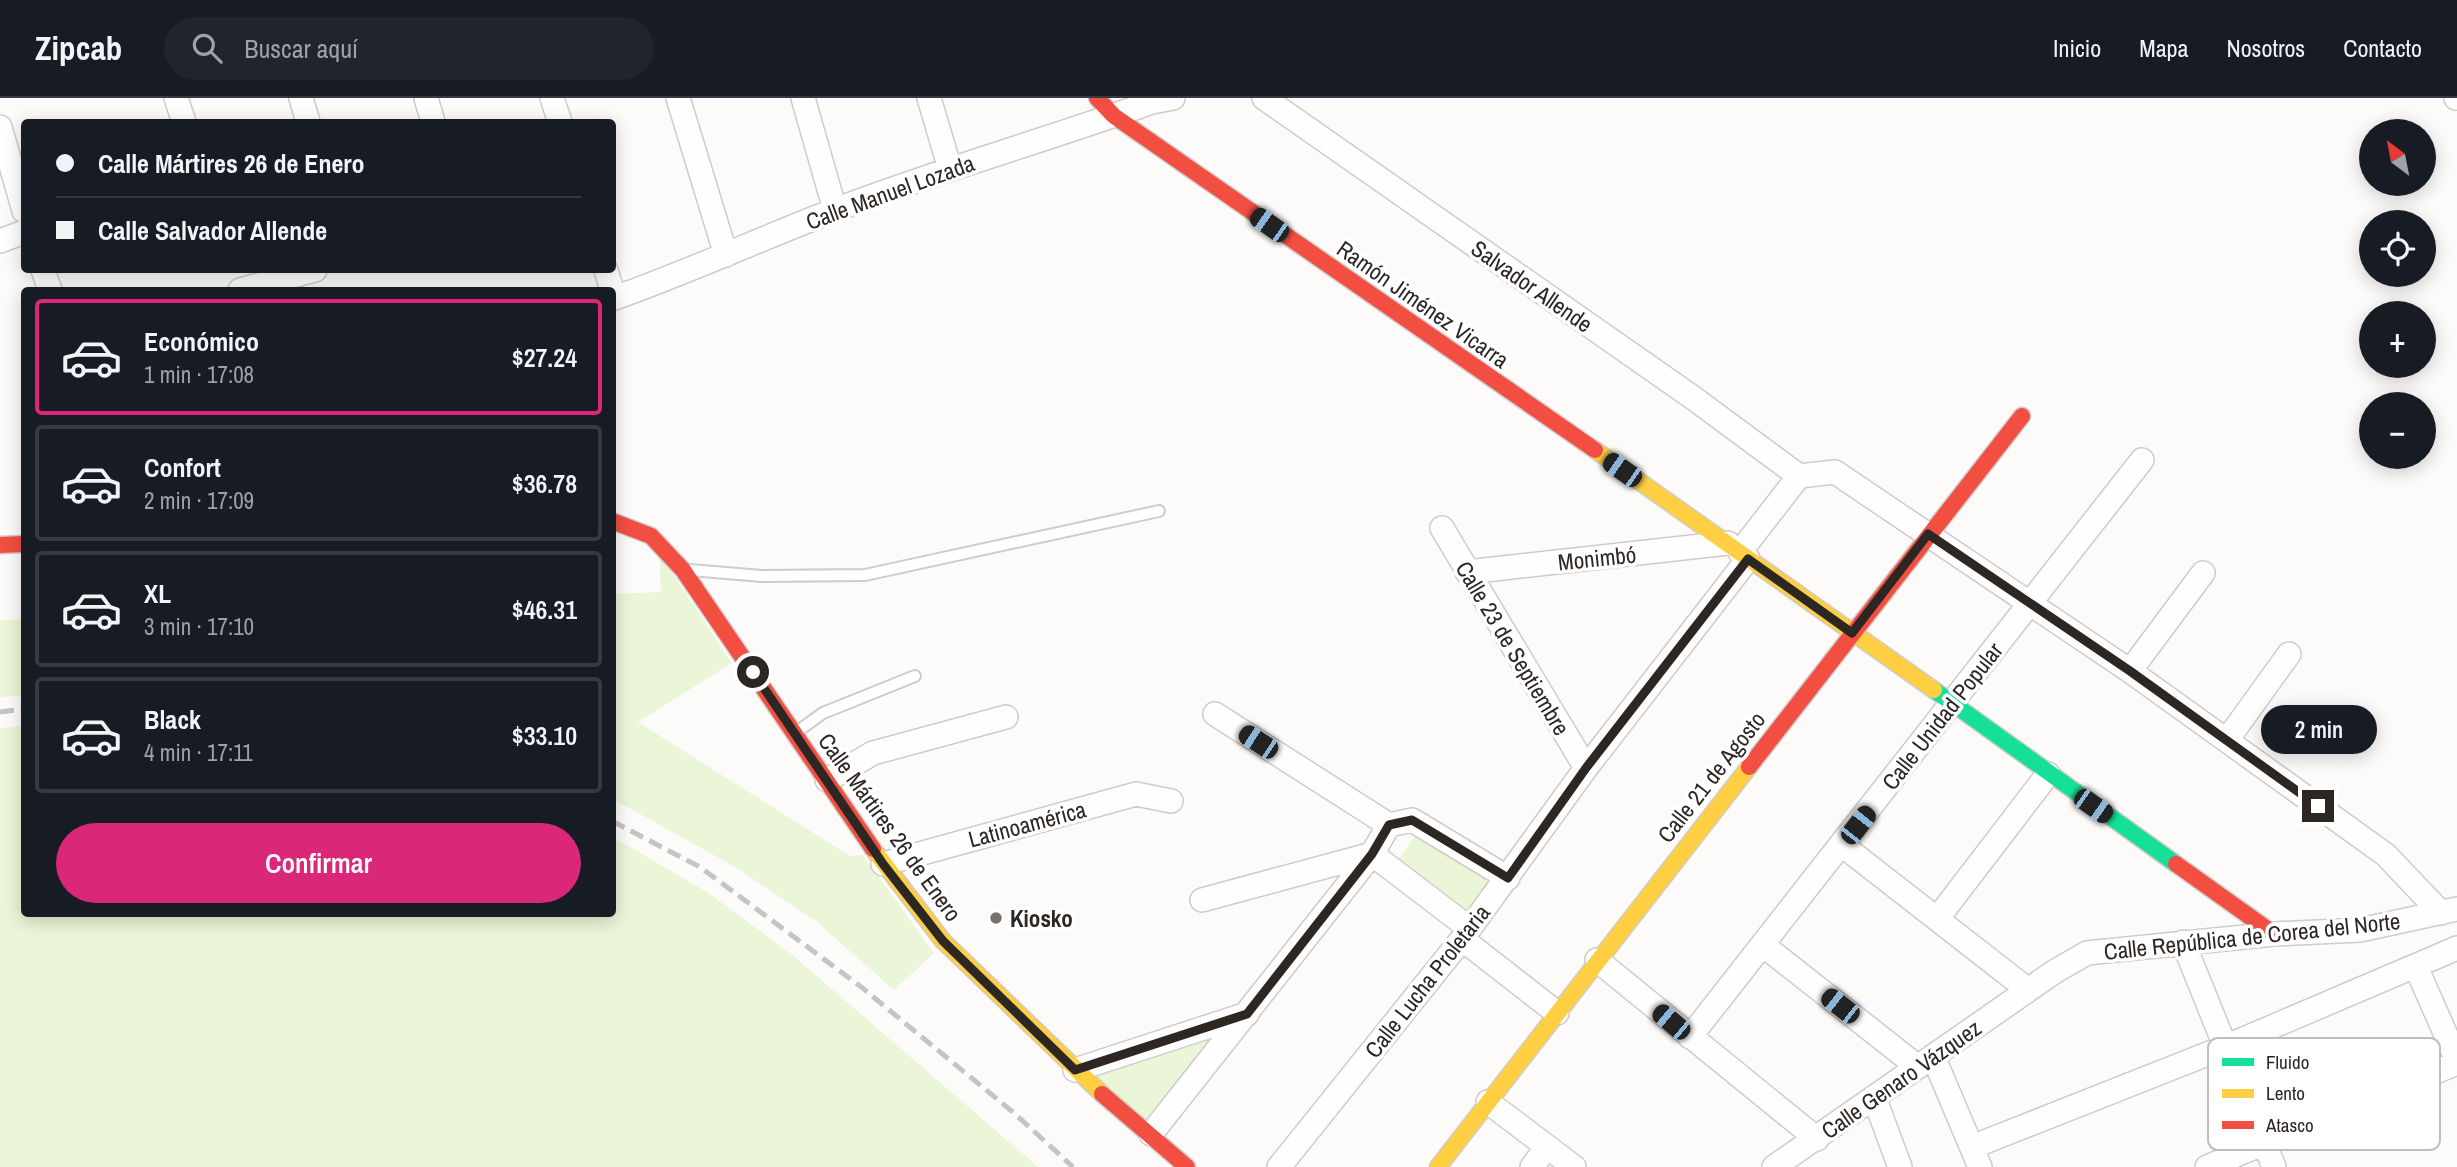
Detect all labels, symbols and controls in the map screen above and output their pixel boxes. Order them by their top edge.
search box [164,17,654,80]
text: Zipcab [35,26,122,70]
icon: search [188,29,226,67]
text: Buscar aquí [244,31,358,66]
text: Inicio [2053,32,2101,64]
text: Mapa [2139,32,2188,64]
text: Nosotros [2226,32,2305,64]
text: Contacto [2343,32,2422,64]
north arrow [2359,119,2436,196]
map controls [2359,119,2436,469]
text: Calle Mártires 26 de Enero [98,146,365,181]
street label: Calle Manuel Lozada [801,147,979,237]
car [1246,204,1293,246]
button: locate [2359,210,2436,287]
text: Calle Salvador Allende [98,213,327,248]
street label: Ramón Jiménez Vicarra [1331,233,1515,375]
street label: Salvador Allende [1465,233,1599,339]
button: + [2359,301,2436,378]
text: Económico [144,324,259,359]
icon: car [60,326,123,389]
text: $27.24 [512,340,577,375]
text: 1 min · 17:08 [144,359,254,390]
button: − [2359,392,2436,469]
car [1599,449,1646,491]
text: Confort [144,450,221,485]
icon: car [60,452,123,515]
text: $36.78 [512,466,577,501]
text: 2 min · 17:09 [144,485,254,516]
street label: Monimbó [1556,538,1638,578]
street label: Calle 23 de Septiembre [1449,555,1577,741]
text: XL [144,576,171,611]
icon: car [60,578,123,641]
text: $46.31 [512,592,577,627]
text: 3 min · 17:10 [144,611,254,642]
street label: Calle Unidad Popular [1875,635,2010,796]
route start [737,656,769,688]
text: Black [144,702,201,737]
icon: car [60,704,123,767]
callout: 2 min [2260,704,2376,754]
street label: Calle 21 de Agosto [1650,705,1772,849]
text: 2 min [2295,714,2343,745]
text: $33.10 [512,718,577,753]
car [1235,722,1282,762]
street label: Calle Mártires 26 de Enero [811,727,969,927]
text: 4 min · 17:11 [144,737,253,768]
car [2070,785,2117,827]
route end [2302,790,2334,822]
street label: Latinoamérica [965,793,1090,855]
car [1837,802,1880,848]
button: Confirmar [56,823,581,903]
street label: Calle Lucha Proletaria [1357,898,1497,1064]
place label: Kiosko [1010,903,1073,934]
street label: Calle República de Corea del Norte [2102,905,2402,967]
marker: Kiosko [988,910,1004,926]
car [1817,985,1864,1027]
car [1649,1000,1694,1044]
street label: Calle Genaro Vázquez [1815,1012,1987,1146]
legend [2208,1038,2440,1150]
text: Fluido [2266,1049,2309,1075]
text: Lento [2266,1080,2305,1106]
text: Atasco [2265,1112,2314,1138]

